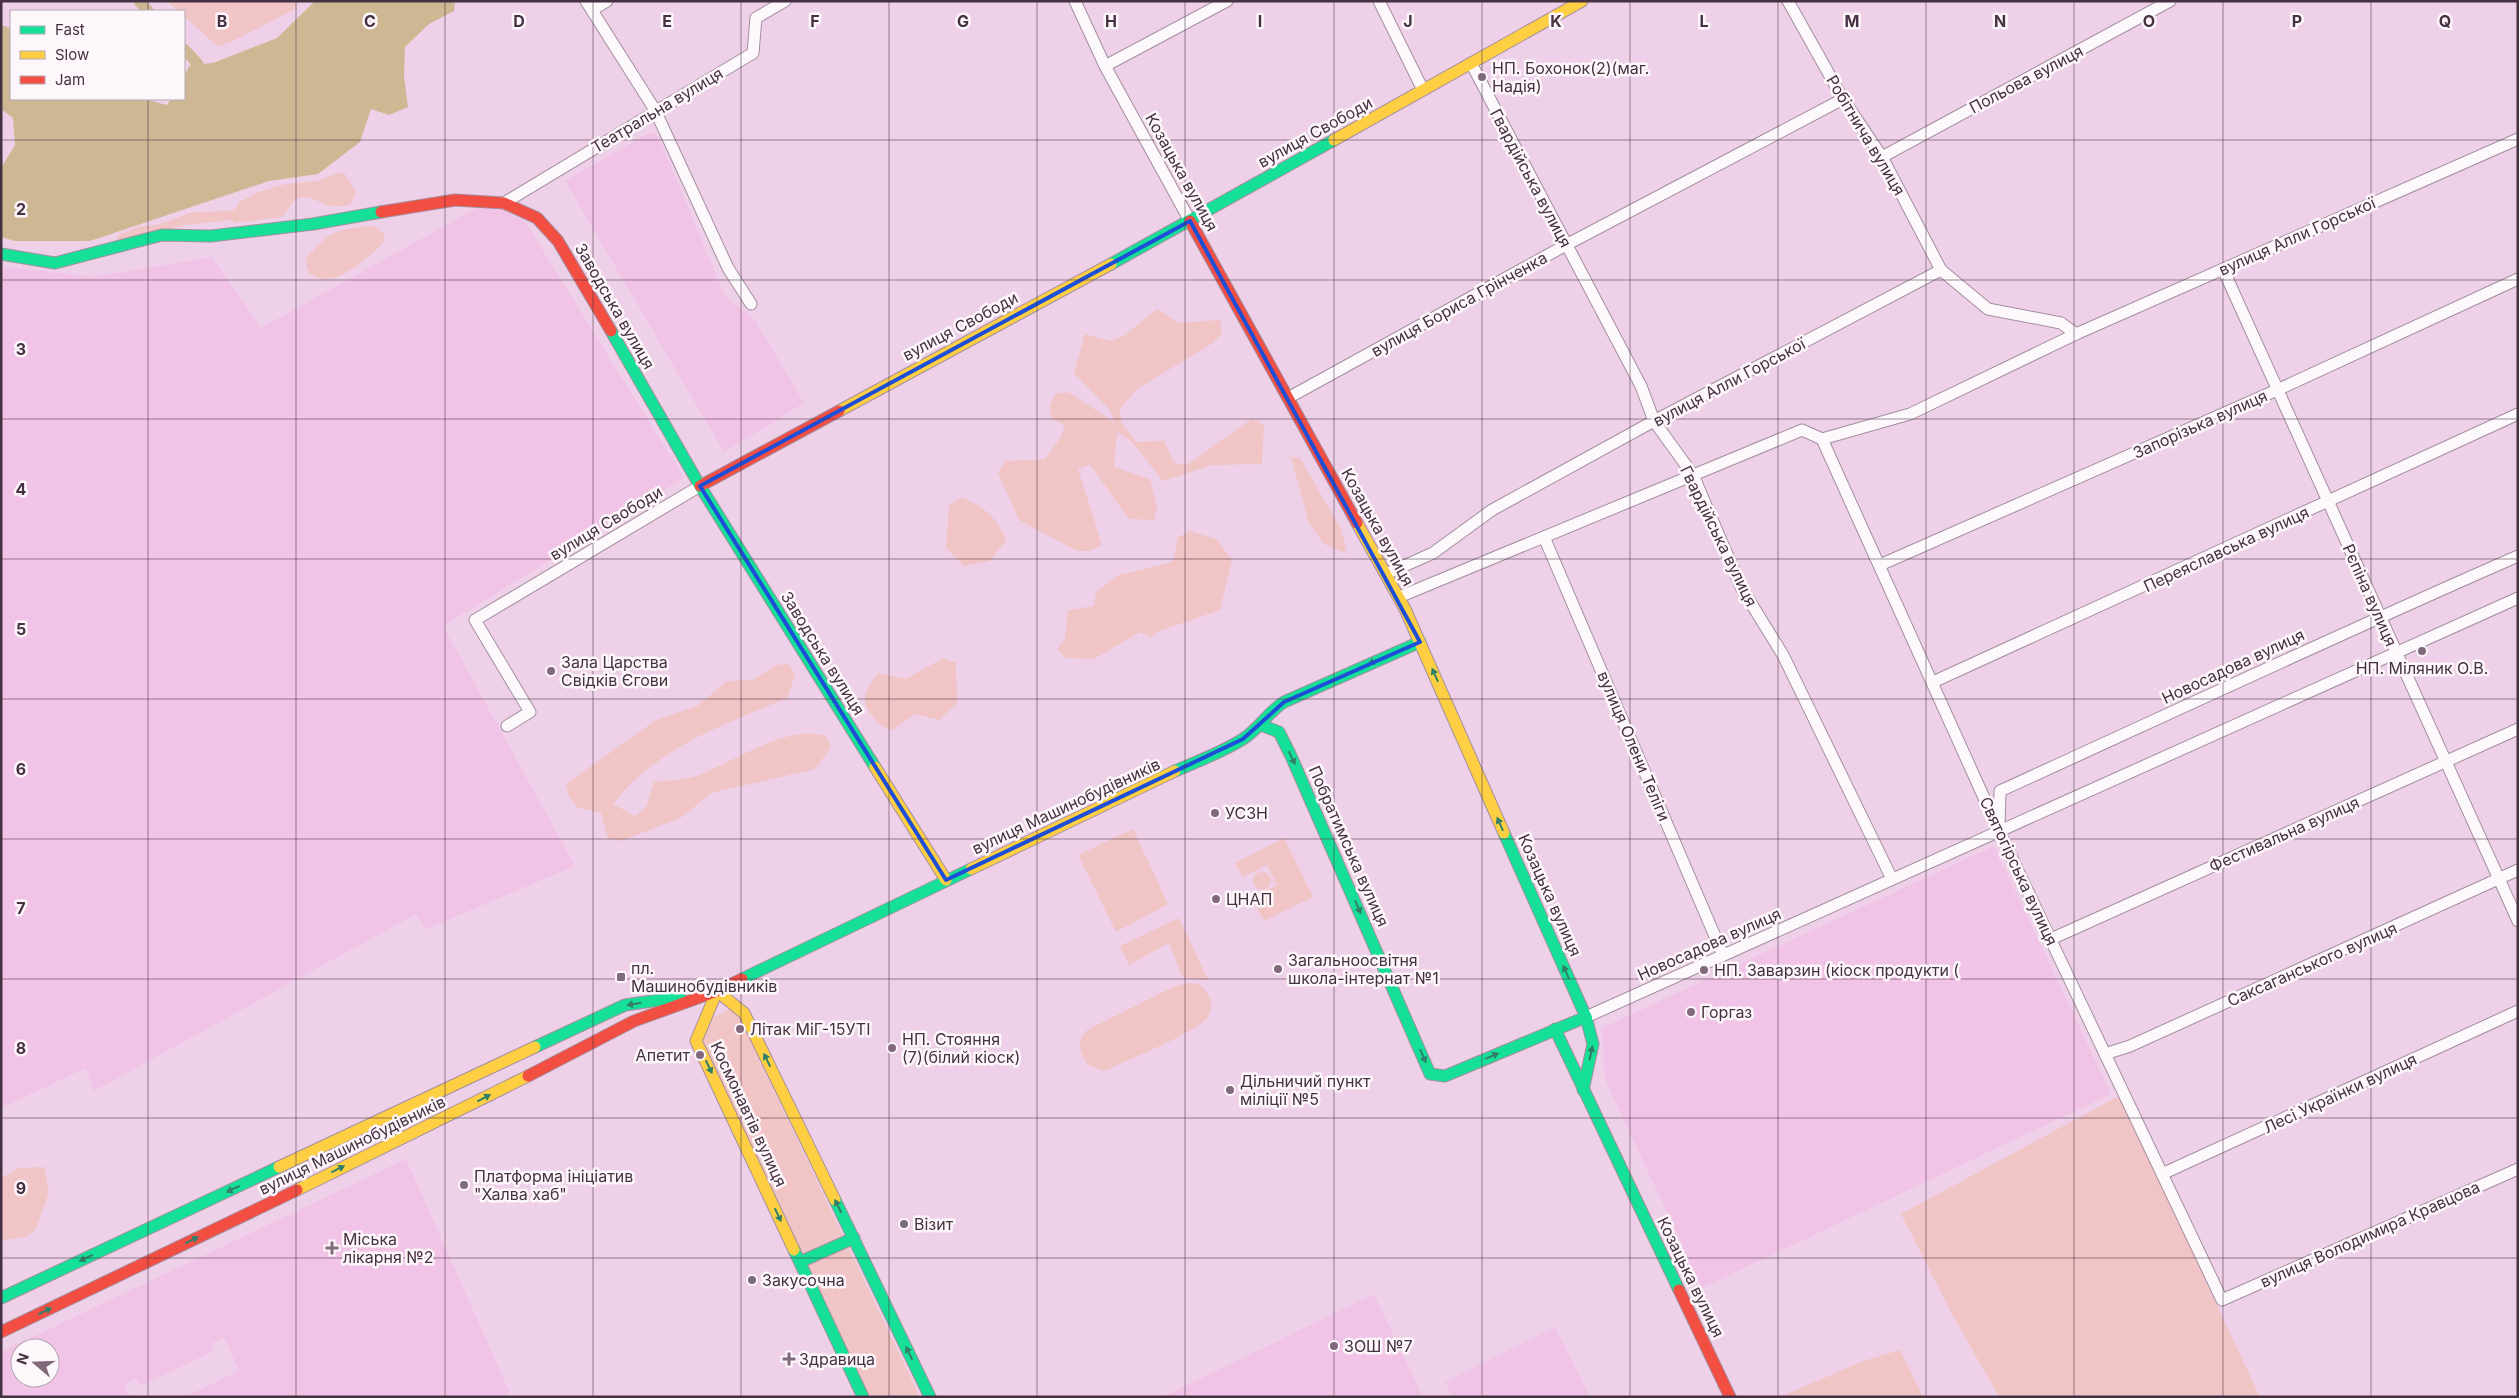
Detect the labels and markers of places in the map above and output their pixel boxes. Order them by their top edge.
place label: НП. Бохонок(2)(маг. Надія) [1492,58,1649,96]
marker: НП. Бохонок(2)(маг. Надія) [1476,71,1488,83]
marker: НП. Міляник О.В. [2416,645,2428,657]
place label: Зала Царства Свідків Єгови [561,652,668,690]
place label: НП. Міляник О.В. [2356,658,2488,678]
marker: Зала Царства Свідків Єгови [545,665,557,677]
place label: УСЗН [1225,803,1268,823]
marker: УСЗН [1209,807,1221,819]
place label: ЦНАП [1226,889,1272,909]
marker: ЦНАП [1210,893,1222,905]
place label: Загальноосвітня школа-інтернат №1 [1288,950,1439,988]
place label: пл. Машинобудівників [631,958,777,996]
place label: НП. Заварзин (кіоск продукти ( [1714,960,1959,980]
marker: Загальноосвітня школа-інтернат №1 [1272,963,1284,975]
marker: НП. Заварзин (кіоск продукти ( [1698,964,1710,976]
marker: пл. Машинобудівників [615,971,627,983]
place label: Горгаз [1701,1002,1752,1022]
marker: Горгаз [1685,1006,1697,1018]
place label: Літак МіГ-15УТІ [750,1019,870,1039]
marker: Літак МіГ-15УТІ [734,1023,746,1035]
place label: НП. Стояння (7)(білий кіоск) [902,1029,1020,1067]
marker: НП. Стояння (7)(білий кіоск) [886,1042,898,1054]
place label: Апетит [636,1045,691,1065]
marker: Апетит [694,1049,706,1061]
place label: Дільничий пункт міліції №5 [1240,1071,1371,1109]
marker: Дільничий пункт міліції №5 [1224,1084,1236,1096]
place label: Платформа ініціатив "Халва хаб" [474,1166,633,1204]
marker: Платформа ініціатив "Халва хаб" [458,1179,470,1191]
place label: Візит [914,1214,954,1234]
marker: Візит [898,1218,910,1230]
place label: Міська лікарня №2 [343,1229,434,1267]
marker: Міська лікарня №2 [325,1241,339,1255]
place label: Закусочна [762,1270,845,1290]
marker: Закусочна [746,1274,758,1286]
place label: ЗОШ №7 [1344,1336,1412,1356]
marker: ЗОШ №7 [1328,1340,1340,1352]
place label: Здравица [799,1349,875,1369]
marker: Здравица [783,1353,795,1365]

